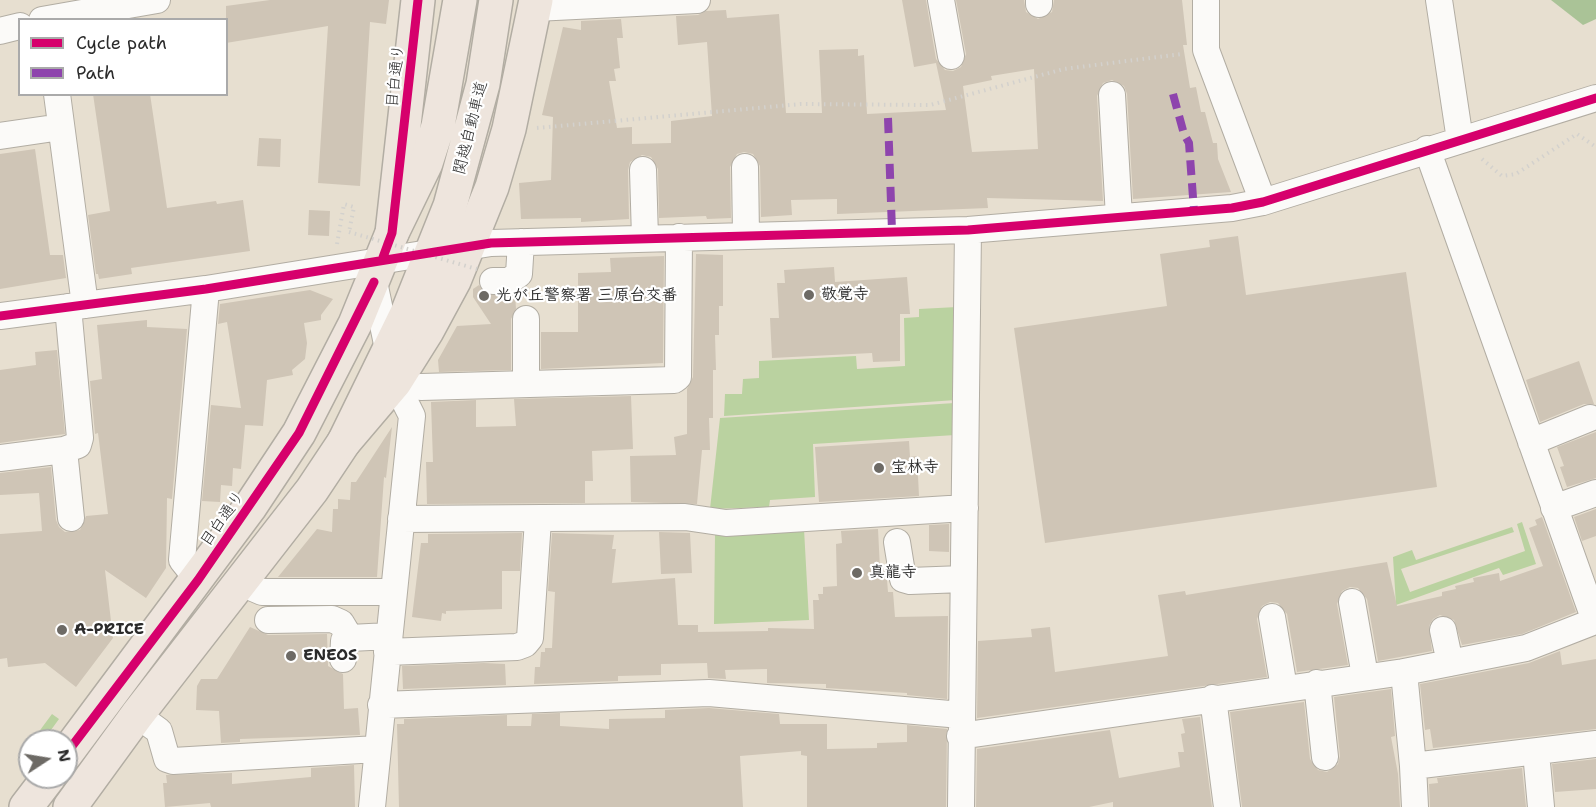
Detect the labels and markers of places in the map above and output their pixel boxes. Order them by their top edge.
place label: 敬覚寺 [821,285,869,305]
place label: 光が丘警察署 三原台交番 [496,286,678,306]
marker: 敬覚寺 [802,288,816,302]
marker: 光が丘警察署 三原台交番 [477,289,491,303]
place label: 宝林寺 [891,458,939,478]
marker: 宝林寺 [872,461,886,475]
place label: 真龍寺 [869,563,917,583]
marker: 真龍寺 [850,566,864,580]
place label: A-PRICE [74,620,144,640]
marker: A-PRICE [55,623,69,637]
place label: ENEOS [303,646,357,666]
marker: ENEOS [284,649,298,663]

